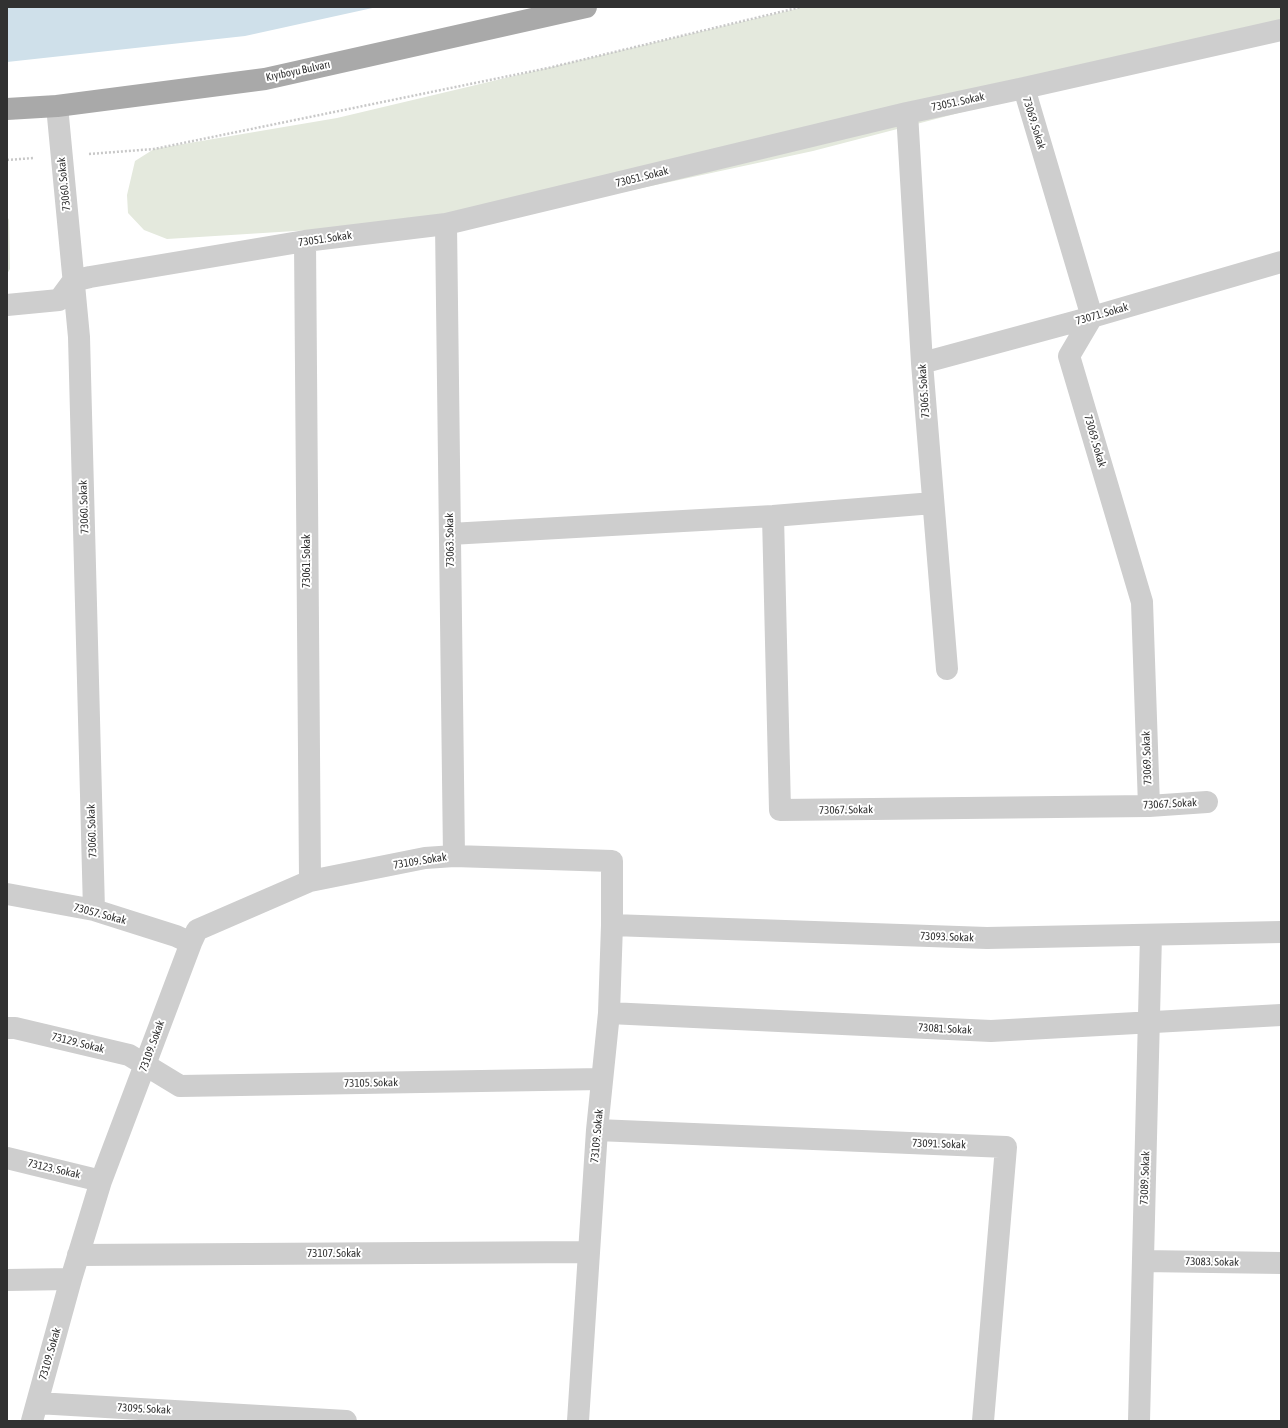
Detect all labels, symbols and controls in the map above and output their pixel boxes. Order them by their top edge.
street label: Kıyıboyu Bulvarı [265,58,331,84]
street label: 73051. Sokak [930,90,986,114]
street label: 73069. Sokak [1020,95,1048,151]
street label: 73060. Sokak [55,157,73,211]
street label: 73051. Sokak [614,164,670,190]
street label: 73051. Sokak [297,229,353,249]
street label: 73071. Sokak [1074,300,1130,328]
street label: 73065. Sokak [916,364,932,418]
street label: 73069. Sokak [1081,413,1109,469]
street label: 73060. Sokak [76,480,92,534]
street label: 73063. Sokak [443,513,457,567]
street label: 73061. Sokak [300,534,314,588]
street label: 73069. Sokak [1139,731,1155,785]
street label: 73067. Sokak [1143,796,1197,812]
street label: 73067. Sokak [819,803,873,817]
street label: 73060. Sokak [84,804,100,858]
street label: 73109. Sokak [392,850,448,872]
street label: 73057. Sokak [72,901,128,927]
street label: 73093. Sokak [920,929,974,945]
street label: 73109. Sokak [137,1018,167,1074]
street label: 73081. Sokak [918,1021,972,1037]
street label: 73129. Sokak [50,1030,106,1056]
street label: 73105. Sokak [344,1076,398,1090]
street label: 73109. Sokak [588,1109,606,1163]
street label: 73091. Sokak [912,1136,966,1152]
street label: 73089. Sokak [1137,1151,1153,1205]
street label: 73123. Sokak [26,1157,82,1181]
street label: 73107. Sokak [307,1247,361,1261]
street label: 73083. Sokak [1185,1255,1239,1269]
street label: 73109. Sokak [36,1326,64,1382]
street label: 73095. Sokak [117,1401,171,1417]

